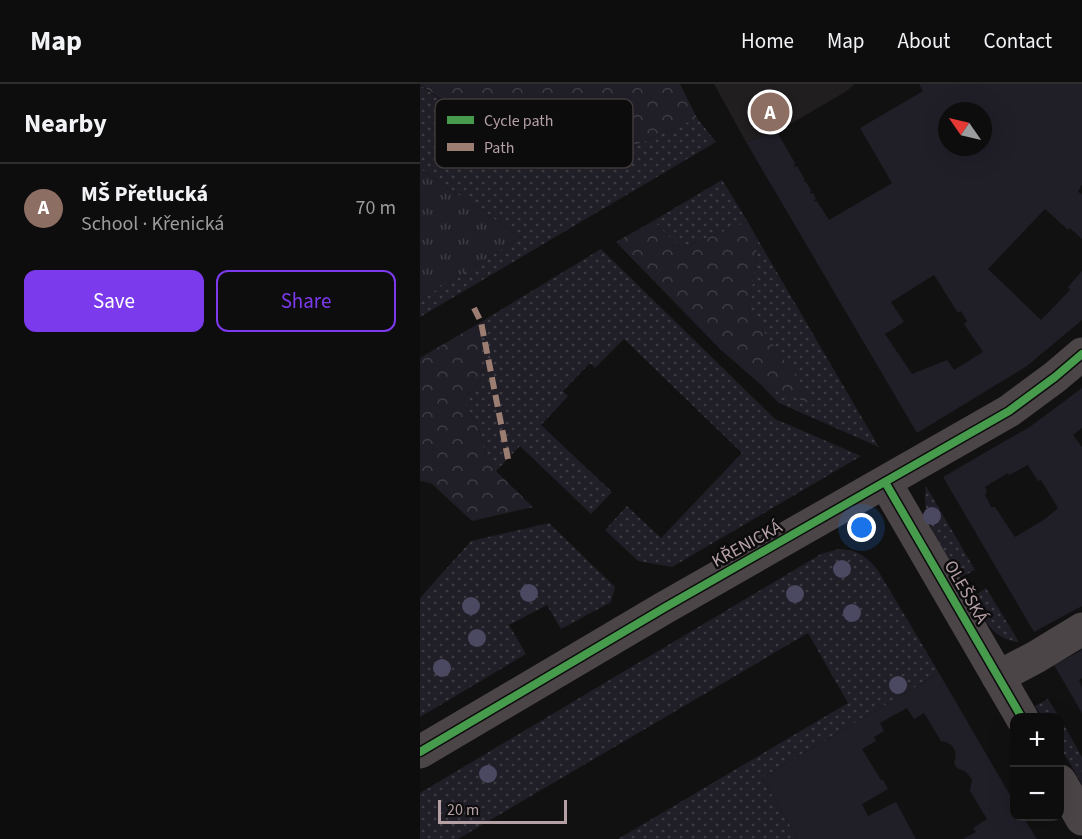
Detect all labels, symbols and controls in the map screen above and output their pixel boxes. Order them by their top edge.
text: Map [30,21,82,61]
text: Home [741,26,794,56]
text: Map [827,26,865,56]
text: About [898,26,950,56]
text: Contact [983,26,1052,56]
pin: A [750,90,790,135]
legend [435,99,633,168]
north arrow [938,102,992,156]
text: Nearby [24,105,107,142]
text: Cycle path [484,110,553,132]
text: Path [484,137,514,159]
text: MŠ Přetlucká [81,178,208,210]
text: A [38,194,49,222]
text: 70 m [356,194,396,222]
text: School · Křenická [81,210,224,238]
button: Save [24,270,204,332]
button: Share [216,270,396,332]
your location [847,513,876,542]
street label: KŘENICKÁ [707,514,787,574]
street label: OLEŠSKÁ [938,556,994,628]
map controls [1010,713,1064,821]
button: + [1010,713,1064,767]
button: − [1010,767,1064,821]
scale bar [438,797,567,824]
text: 20 m [447,799,479,821]

